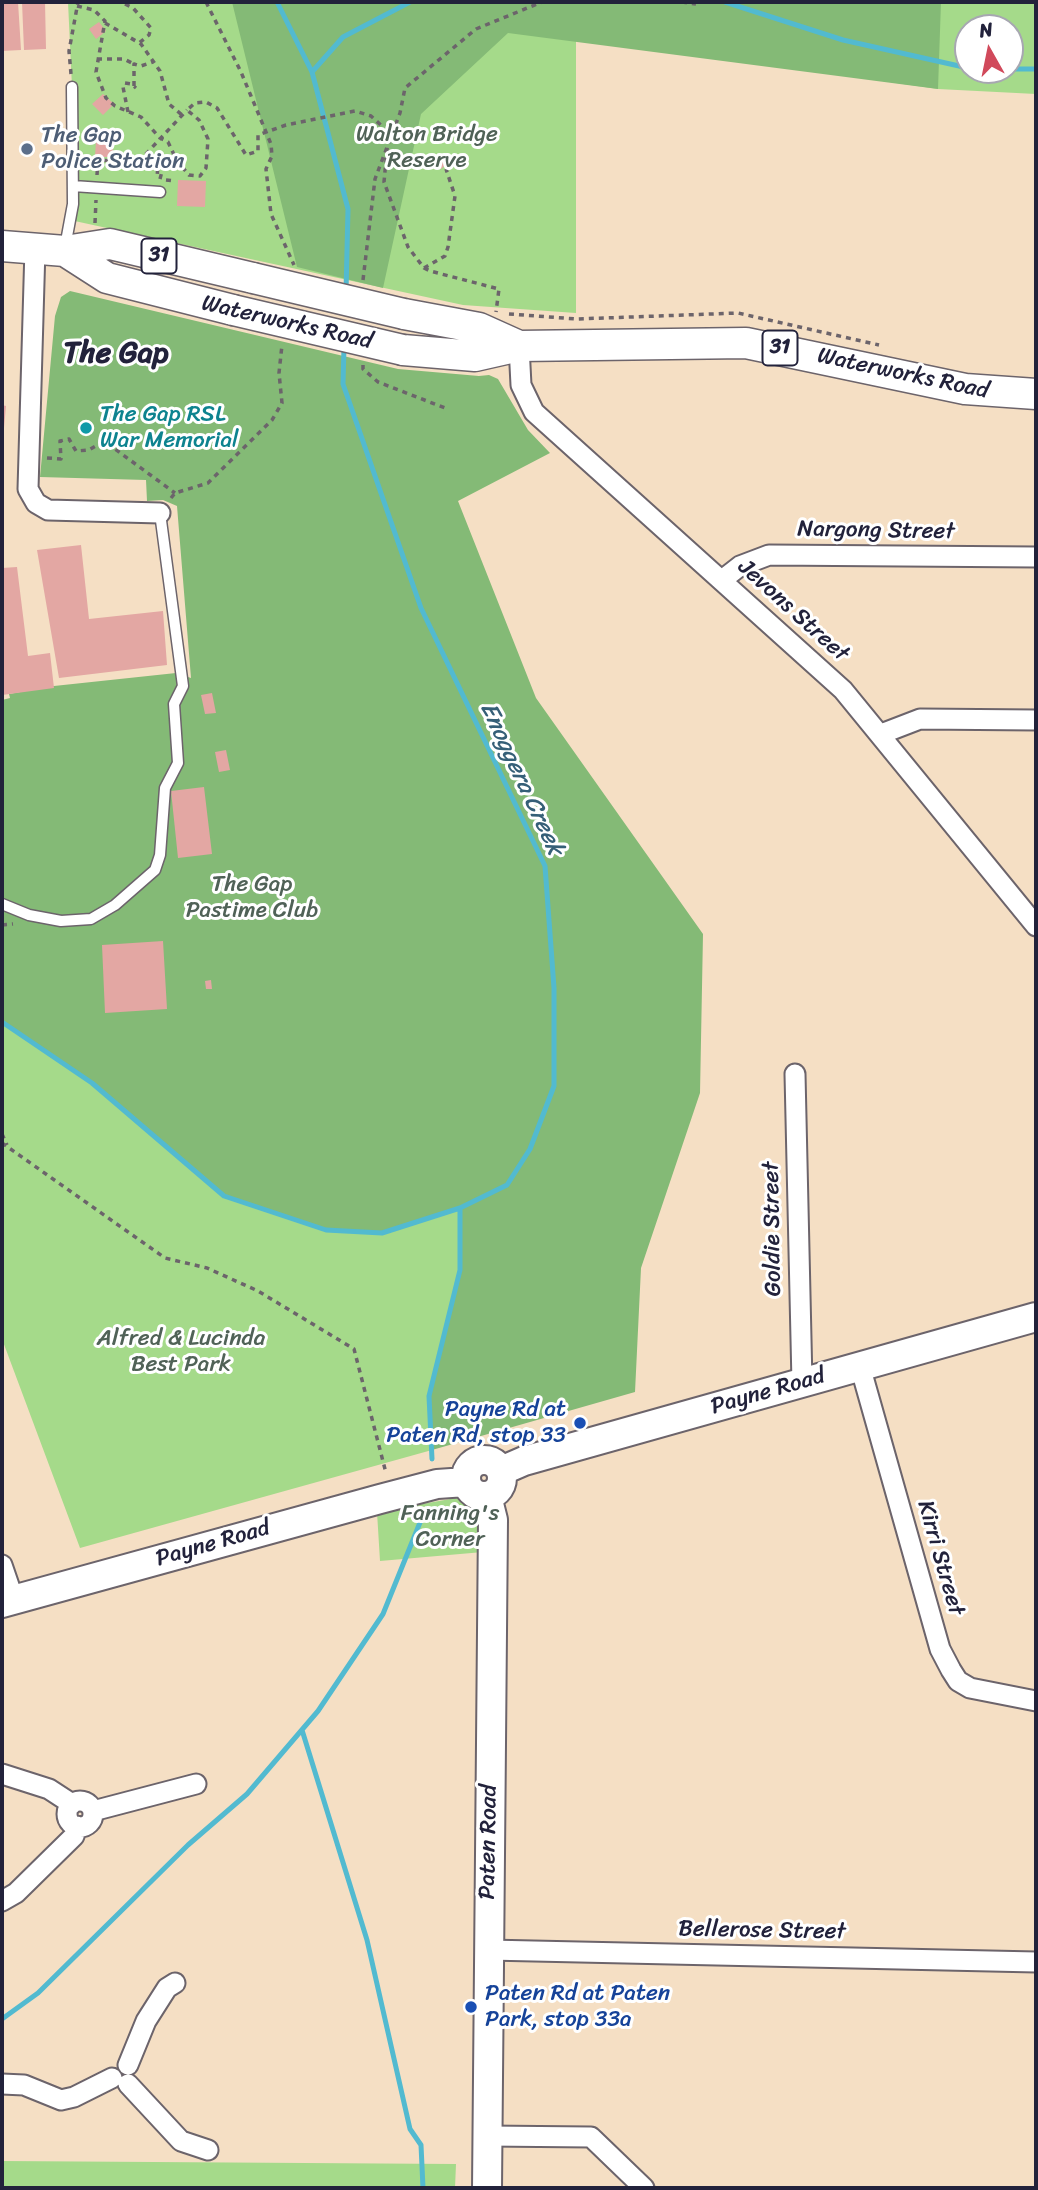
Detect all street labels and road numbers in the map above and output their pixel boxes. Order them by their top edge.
road number: 31 [142,238,176,274]
street label: Waterworks Road [199,290,375,356]
road number: 31 [762,330,798,366]
street label: Waterworks Road [815,342,991,406]
street label: Nargong Street [797,516,955,546]
street label: Jevons Street [732,554,854,668]
street label: Goldie Street [758,1161,788,1297]
street label: Payne Road [708,1363,828,1421]
street label: Kirri Street [910,1497,970,1619]
street label: Payne Road [153,1515,273,1573]
street label: Paten Road [474,1784,504,1900]
street label: Bellerose Street [678,1916,846,1946]

